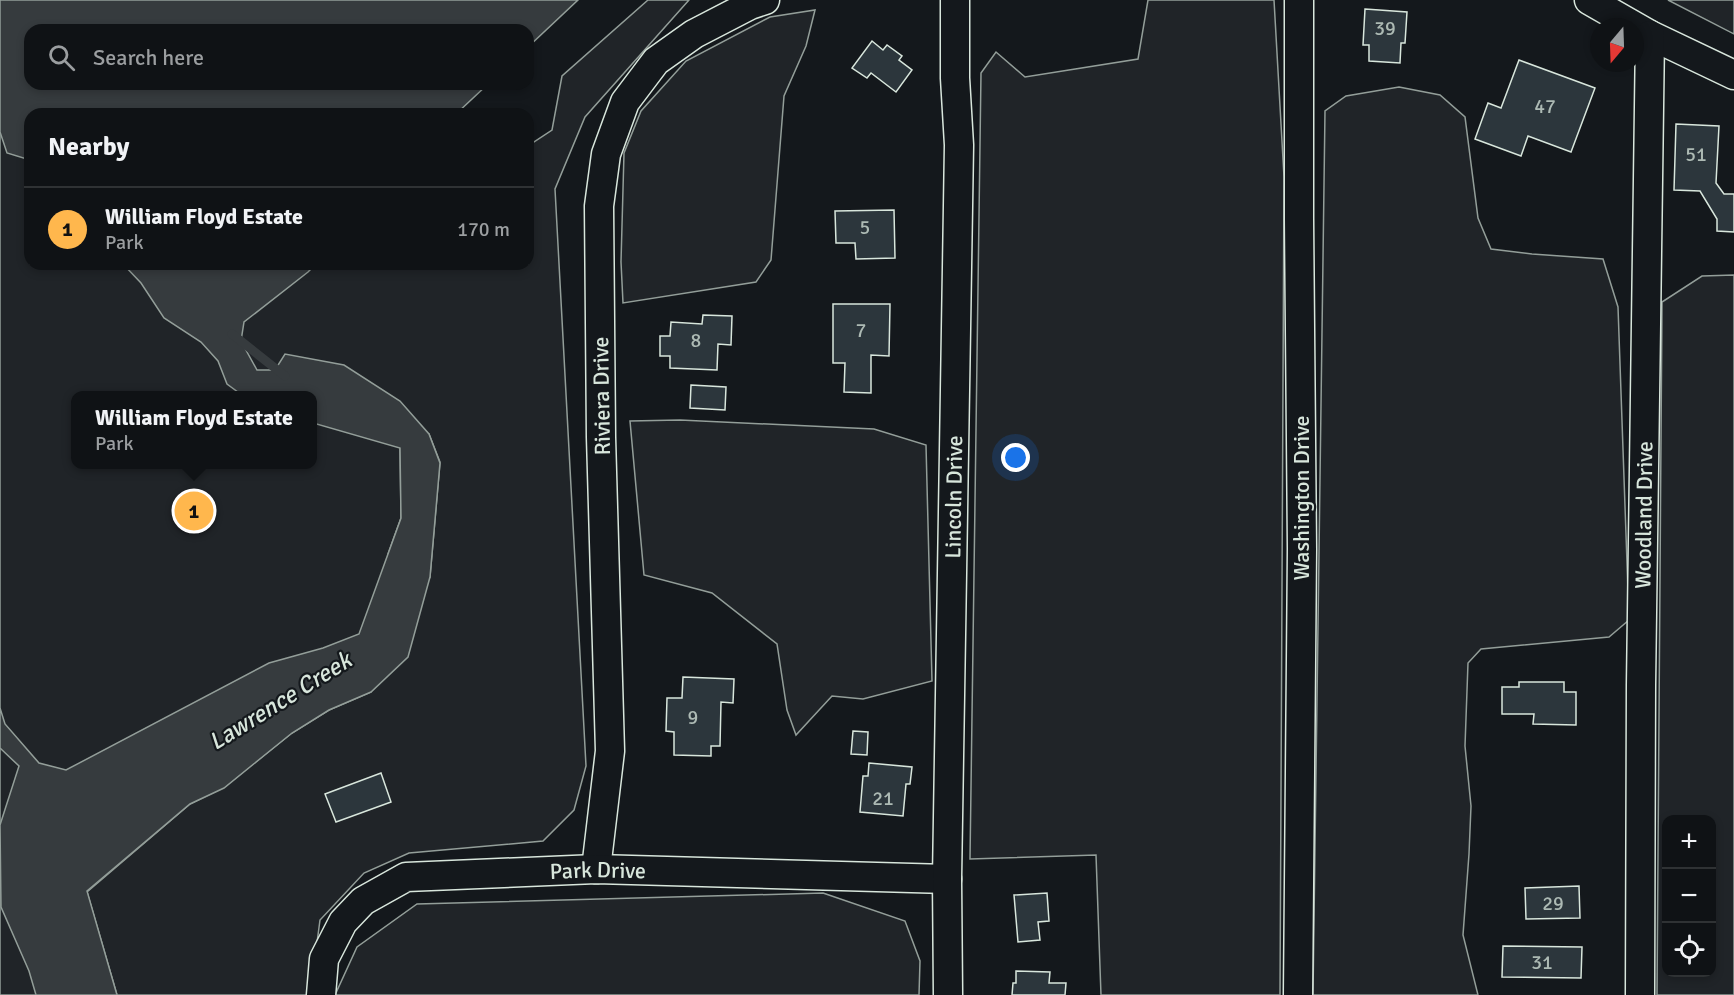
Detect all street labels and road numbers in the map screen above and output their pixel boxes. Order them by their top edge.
street label: Riviera Drive [587,336,616,456]
street label: Washington Drive [1288,415,1315,581]
street label: Lincoln Drive [939,435,968,559]
street label: Woodland Drive [1629,441,1658,589]
street label: Park Drive [549,856,646,885]

